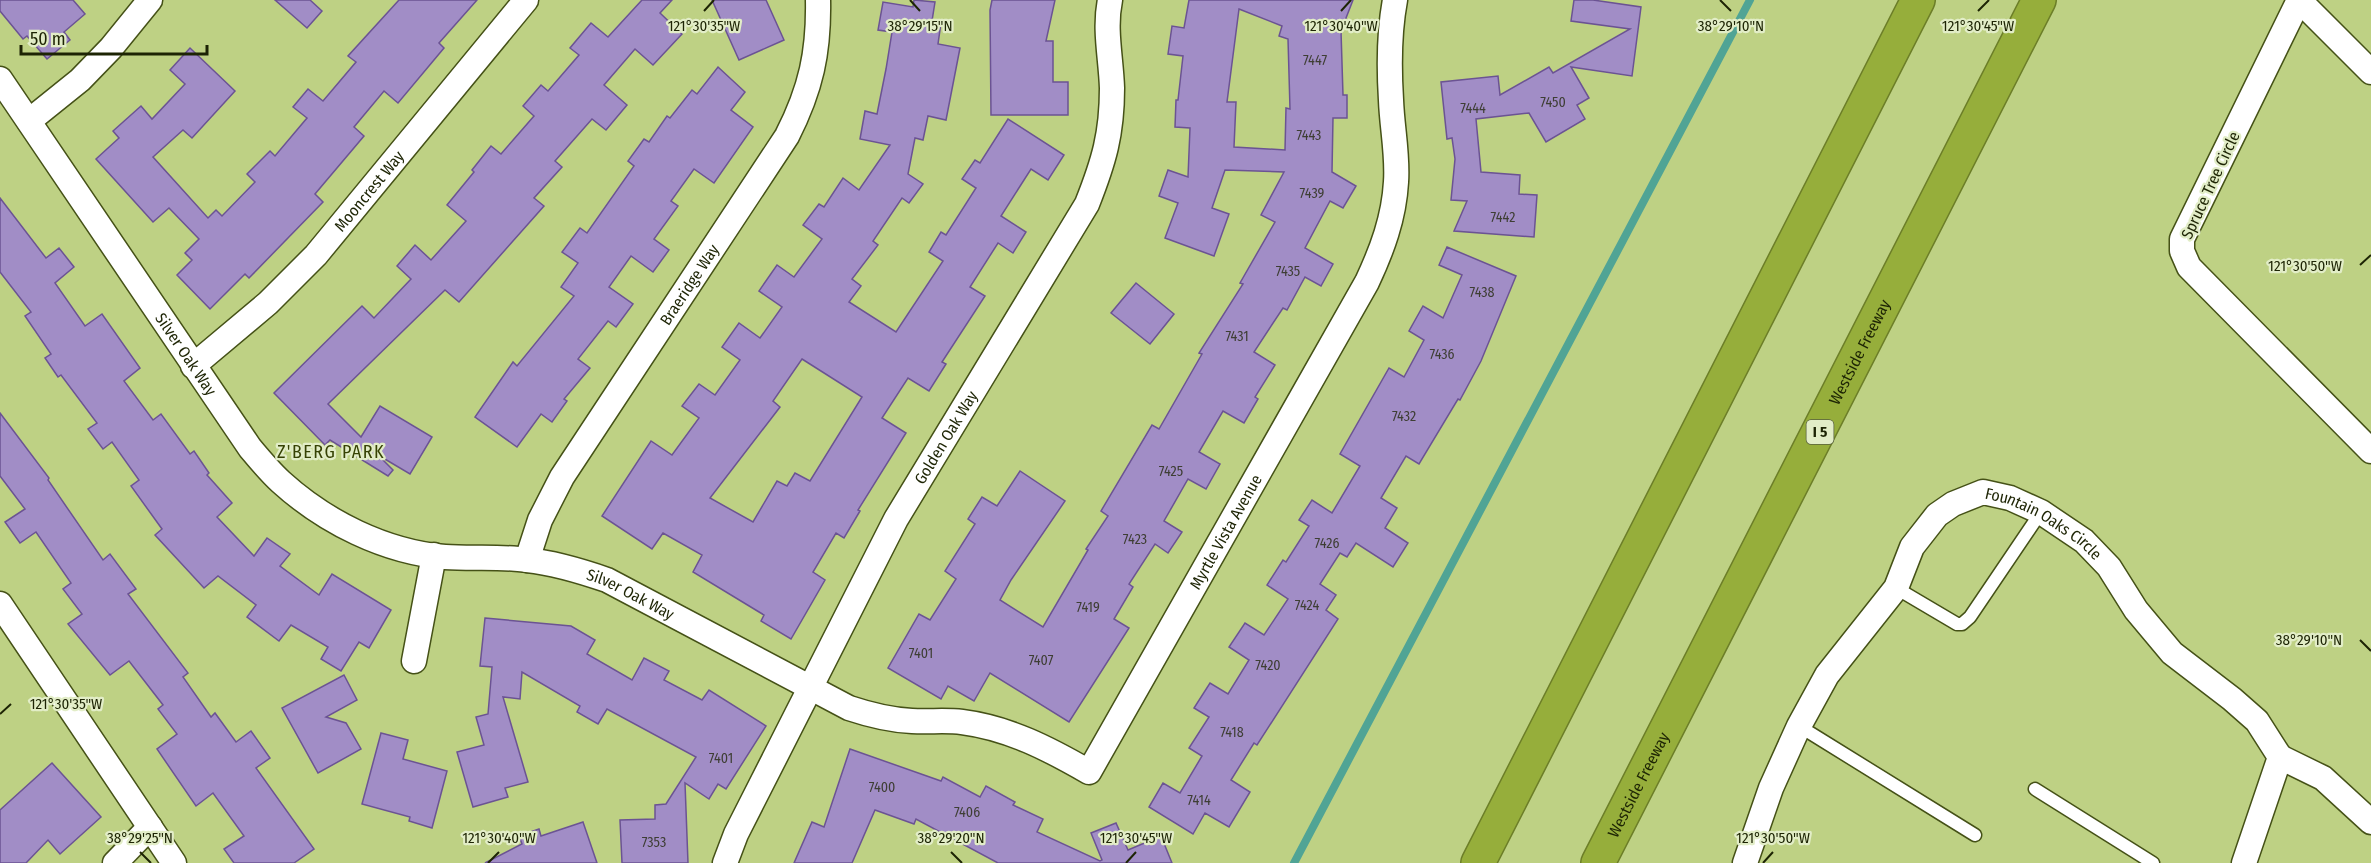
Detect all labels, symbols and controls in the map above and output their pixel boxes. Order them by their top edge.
text: 121°30'35"W [668,17,740,35]
text: 38°29'15"N [887,17,953,35]
text: 121°30'40"W [1304,17,1378,35]
text: 38°29'10"N [1698,17,1764,35]
text: 121°30'45"W [1942,17,2014,35]
scale bar [21,18,207,56]
text: 50 m [30,28,66,50]
house number: 7447 [1303,52,1327,69]
house number: 7450 [1540,94,1566,111]
house number: 7444 [1460,100,1486,117]
house number: 7443 [1297,127,1321,144]
street label: Spruce Tree Circle [2177,128,2244,242]
street label: Mooncrest Way [331,146,409,235]
house number: 7439 [1300,185,1325,202]
house number: 7442 [1491,209,1515,226]
street label: Braeridge Way [656,240,723,329]
text: 121°30'50"W [2268,257,2342,275]
house number: 7435 [1276,263,1300,280]
house number: 7438 [1469,284,1495,301]
street label: Westside Freeway [1825,296,1895,408]
street label: Silver Oak Way [151,309,221,400]
house number: 7431 [1225,328,1249,345]
house number: 7436 [1429,346,1455,363]
street label: Golden Oak Way [911,387,982,488]
house number: 7432 [1392,408,1416,425]
road number: I 5 [1806,420,1834,444]
district label: Z'BERG PARK [277,441,385,463]
house number: 7425 [1159,463,1183,480]
street label: Myrtle Vista Avenue [1186,471,1266,593]
street label: Fountain Oaks Circle [1983,484,2106,564]
house number: 7423 [1123,531,1147,548]
house number: 7426 [1315,535,1340,552]
street label: Silver Oak Way [584,565,678,624]
house number: 7424 [1295,597,1319,614]
house number: 7419 [1076,599,1100,616]
text: 38°29'10"N [2276,631,2342,649]
house number: 7401 [909,645,933,662]
house number: 7407 [1029,652,1054,669]
house number: 7420 [1255,657,1281,674]
text: 121°30'35"W [30,695,102,713]
house number: 7418 [1220,724,1244,741]
street label: Westside Freeway [1604,728,1674,841]
house number: 7401 [709,750,733,767]
house number: 7400 [869,779,895,796]
house number: 7414 [1187,792,1211,809]
house number: 7406 [954,804,980,821]
text: 38°29'25"N [107,829,173,847]
text: 121°30'40"W [462,829,536,847]
text: 38°29'20"N [917,829,985,847]
text: 121°30'45"W [1100,829,1172,847]
text: 121°30'50"W [1736,829,1810,847]
house number: 7353 [642,834,666,851]

